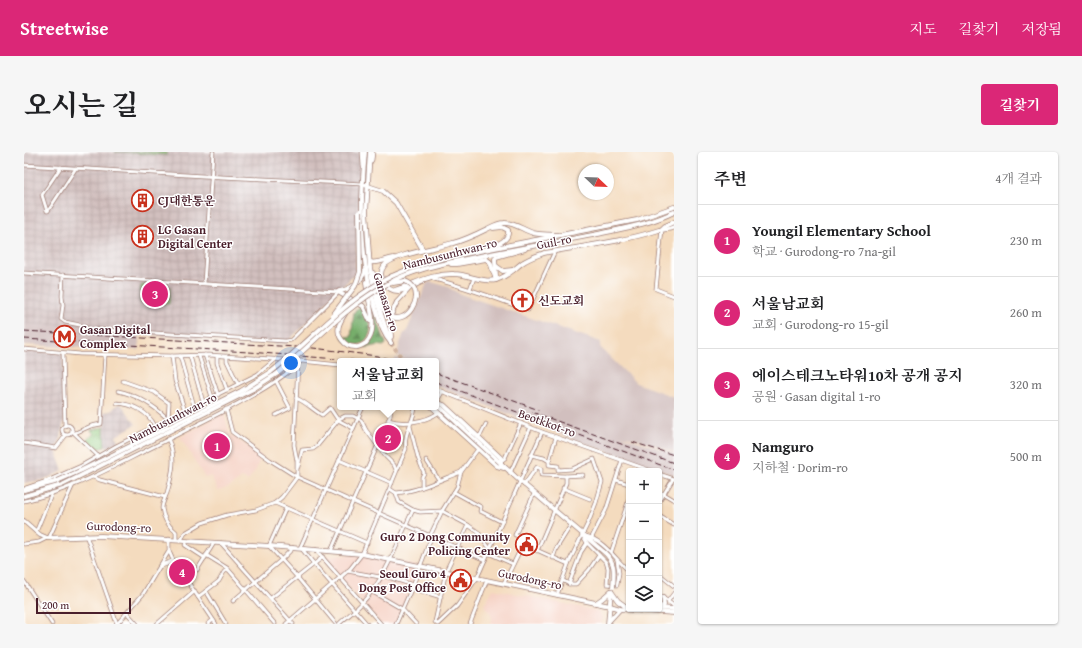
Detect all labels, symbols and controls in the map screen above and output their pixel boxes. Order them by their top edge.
text: Streetwise [20,14,109,42]
text: 지도 [910,19,937,39]
text: 길찾기 [959,19,999,39]
text: 저장됨 [1021,19,1062,39]
text: 오시는 길 [24,84,138,125]
button: 길찾기 [981,84,1058,125]
north arrow [578,164,614,200]
text: 주변 [714,166,747,191]
text: 4개 결과 [995,169,1042,188]
building icon: CJ대한통운 [129,188,155,214]
place label: CJ대한통운 [158,192,216,209]
text: Youngil Elementary School [752,220,931,241]
place label: LG Gasan Digital Center [158,221,233,252]
building icon: LG Gasan Digital Center [130,224,156,250]
street label: Guil-ro [535,230,573,253]
text: 1 [724,231,730,250]
text: 230 m [1010,231,1042,250]
street label: Nambusunhwan-ro [401,234,499,273]
text: 학교 · Gurodong-ro 7na-gil [752,242,896,261]
street label: Gamasan-ro [370,270,403,333]
pin: 3 [142,279,168,309]
church icon: 신도교회 [510,288,536,314]
place label: 신도교회 [538,292,584,309]
text: 서울남교회 [752,293,824,314]
text: 2 [724,303,730,322]
text: 260 m [1010,303,1042,322]
text: 교회 · Gurodong-ro 15-gil [752,315,889,334]
place label: Gasan Digital Complex [80,321,151,352]
metro station icon: Gasan Digital Complex [52,324,78,350]
your location [281,353,301,373]
popup [337,358,439,410]
text: 서울남교회 [352,364,424,385]
text: 에이스테크노타워10차 공개 공지 [752,365,963,386]
text: 3 [724,375,730,394]
text: 320 m [1010,375,1042,394]
text: 교회 [352,386,377,405]
text: 공원 · Gasan digital 1-ro [752,387,881,406]
street label: Nambusunhwan-ro [126,388,220,447]
street label: Beotkkot-ro [516,404,578,441]
pin: 2 [375,423,401,453]
pin: 1 [204,431,230,461]
text: Namguro [752,436,814,457]
text: 4 [724,447,730,466]
text: 500 m [1010,447,1042,466]
text: 지하철 · Dorim-ro [752,458,848,477]
map controls [626,468,662,612]
button: + [626,468,662,504]
button: − [626,504,662,540]
street label: Gurodong-ro [86,517,152,536]
place label: Guro 2 Dong Community Policing Center [380,528,511,559]
public building icon: Guro 2 Dong Community Policing Center [513,531,539,557]
button: locate [626,540,662,576]
pin: 4 [169,557,195,587]
street label: Gurodong-ro [497,563,564,594]
place label: Seoul Guro 4 Dong Post Office [359,565,446,596]
public building icon: Seoul Guro 4 Dong Post Office [448,568,474,594]
button: layers [626,576,662,612]
scale bar [36,596,131,615]
text: 200 m [42,597,69,613]

